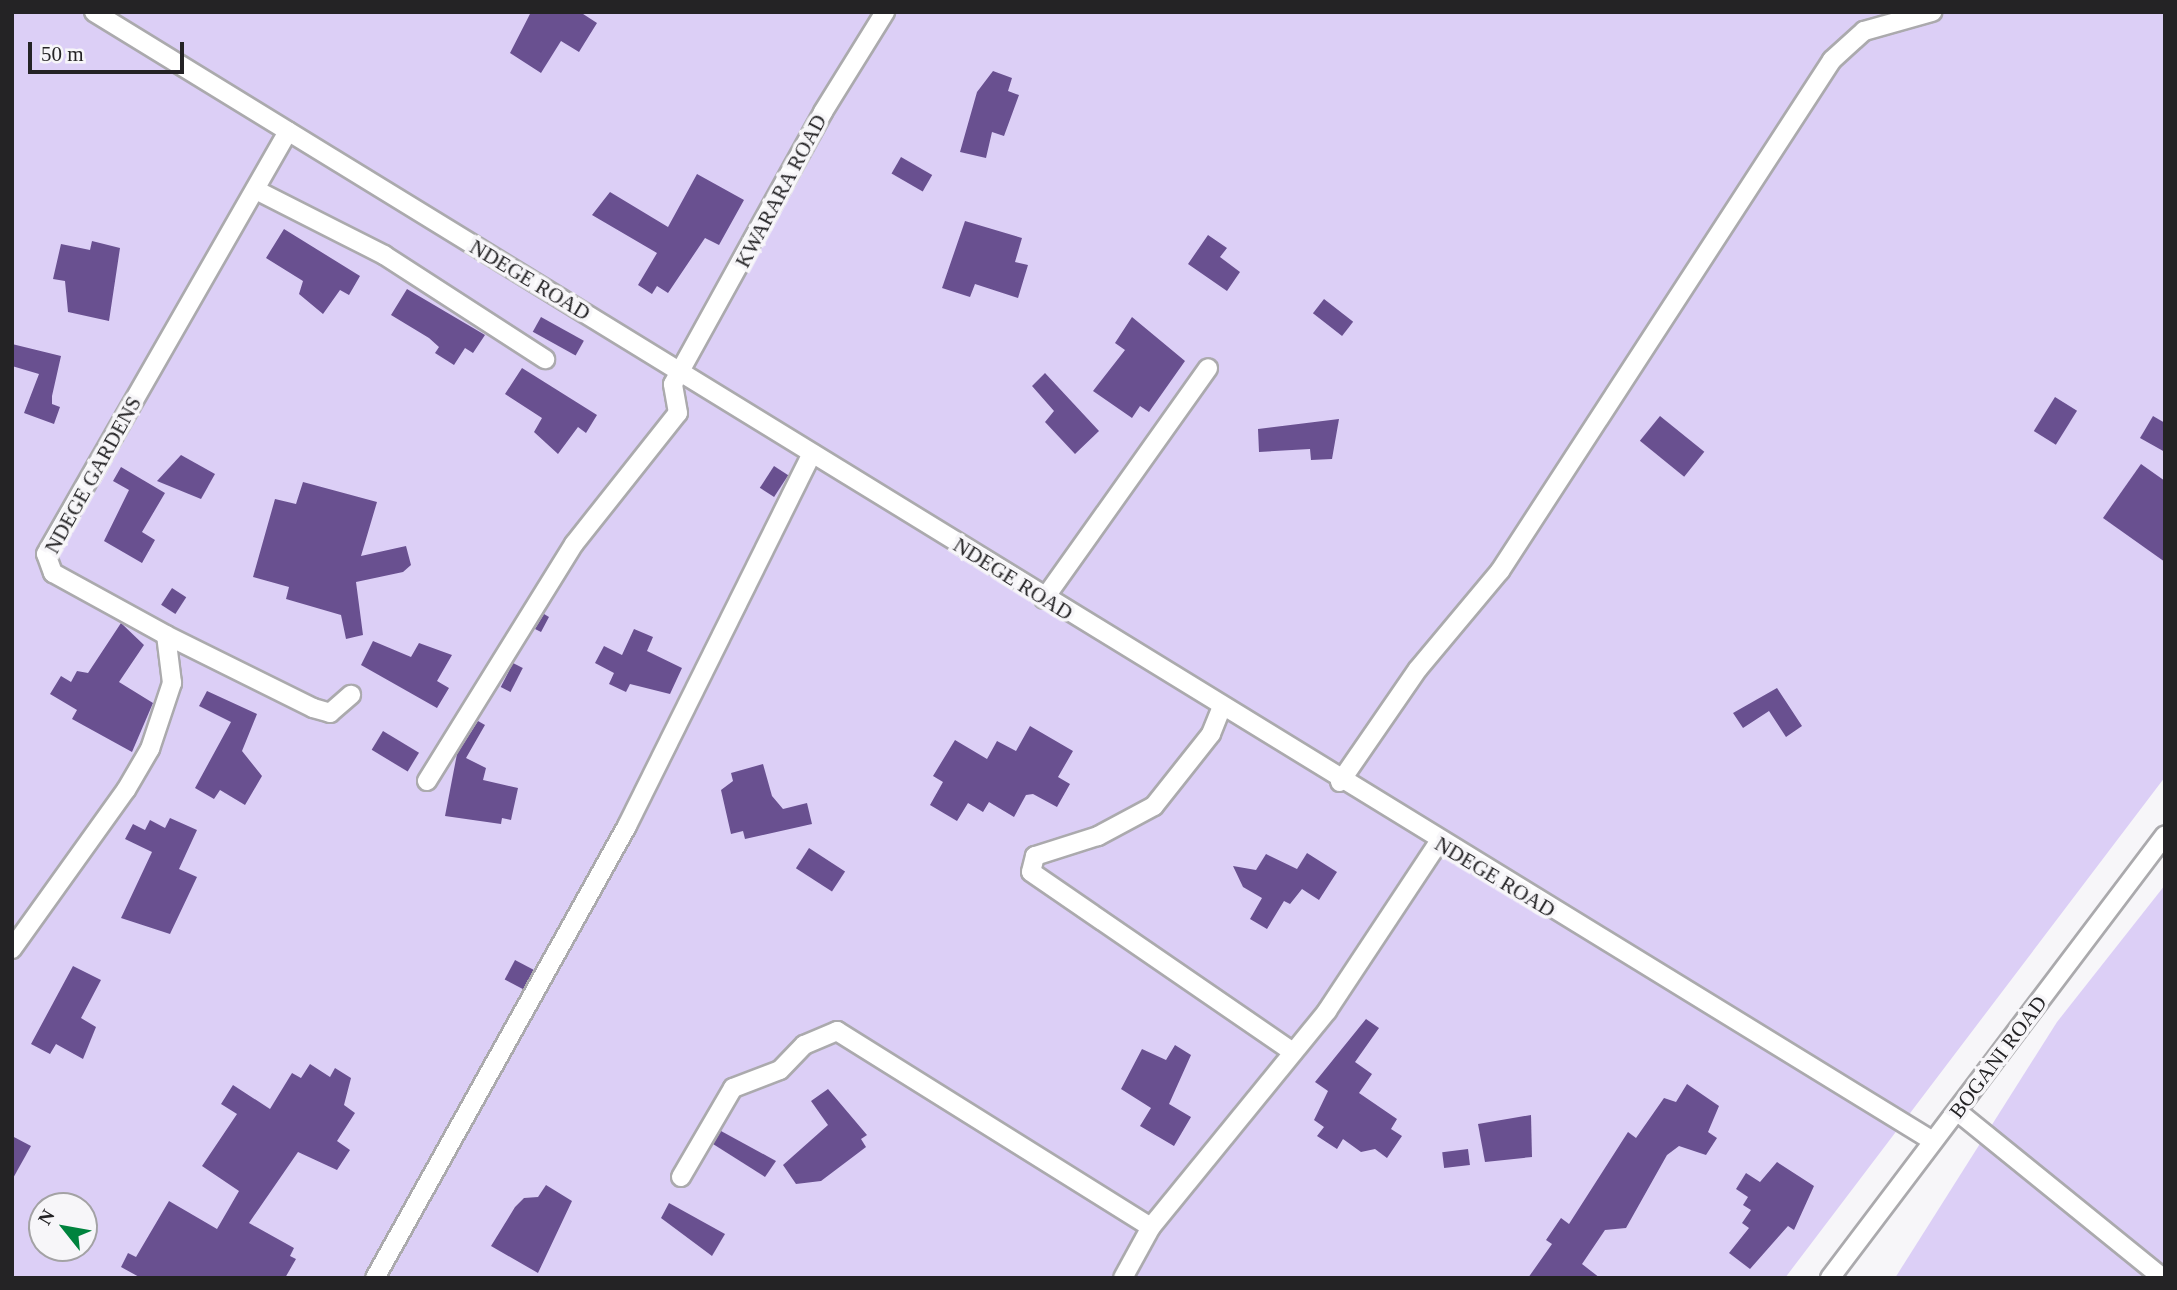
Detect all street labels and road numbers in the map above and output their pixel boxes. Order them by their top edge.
street label: KWARARA ROAD [730,110,832,272]
street label: NDEGE ROAD [465,234,595,326]
street label: NDEGE GARDENS [39,392,147,558]
street label: NDEGE ROAD [949,532,1077,626]
street label: NDEGE ROAD [1430,831,1560,923]
street label: BOGANI ROAD [1944,991,2052,1123]

